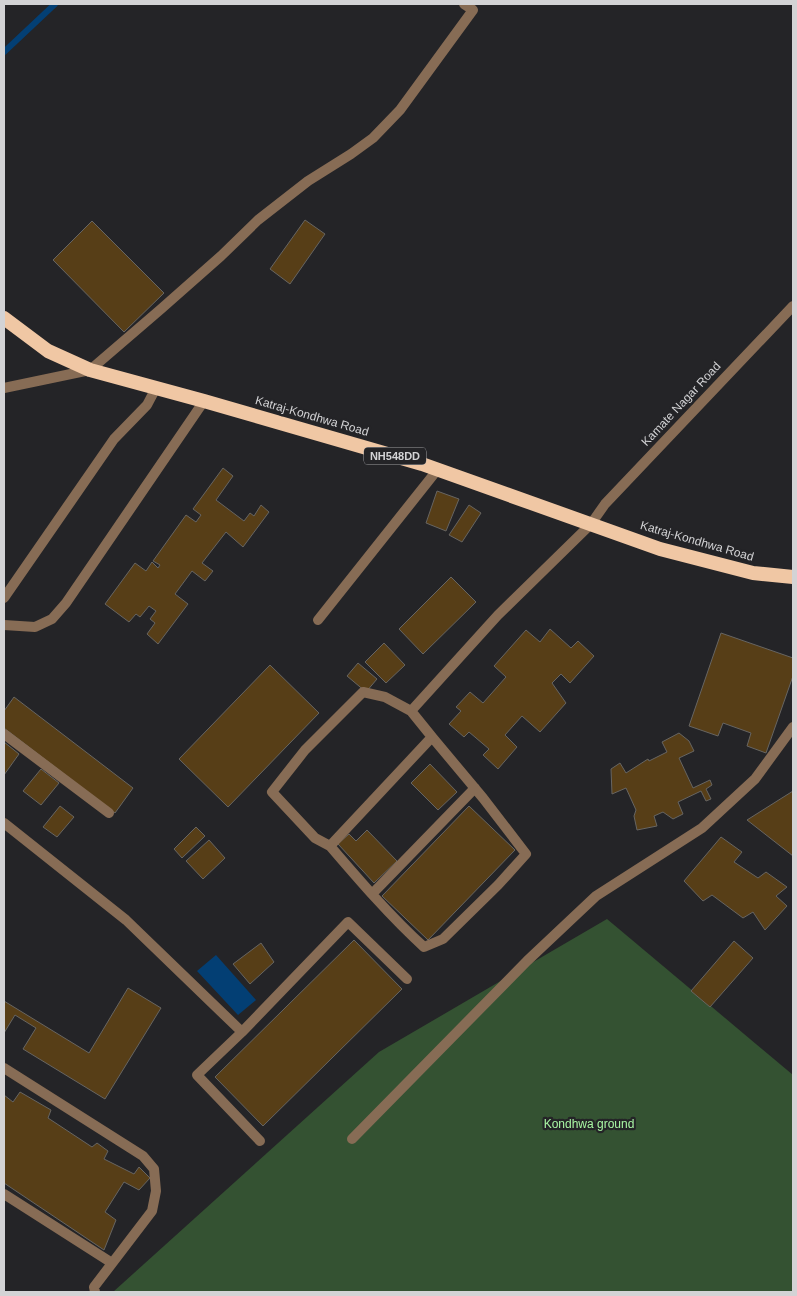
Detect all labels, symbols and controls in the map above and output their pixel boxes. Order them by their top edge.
street label: Kamate Nagar Road [639,359,723,449]
street label: Katraj-Kondhwa Road [254,393,370,439]
road number: NH548DD [364,448,426,464]
street label: Katraj-Kondhwa Road [639,518,755,564]
park label: Kondhwa ground [544,1117,634,1131]

